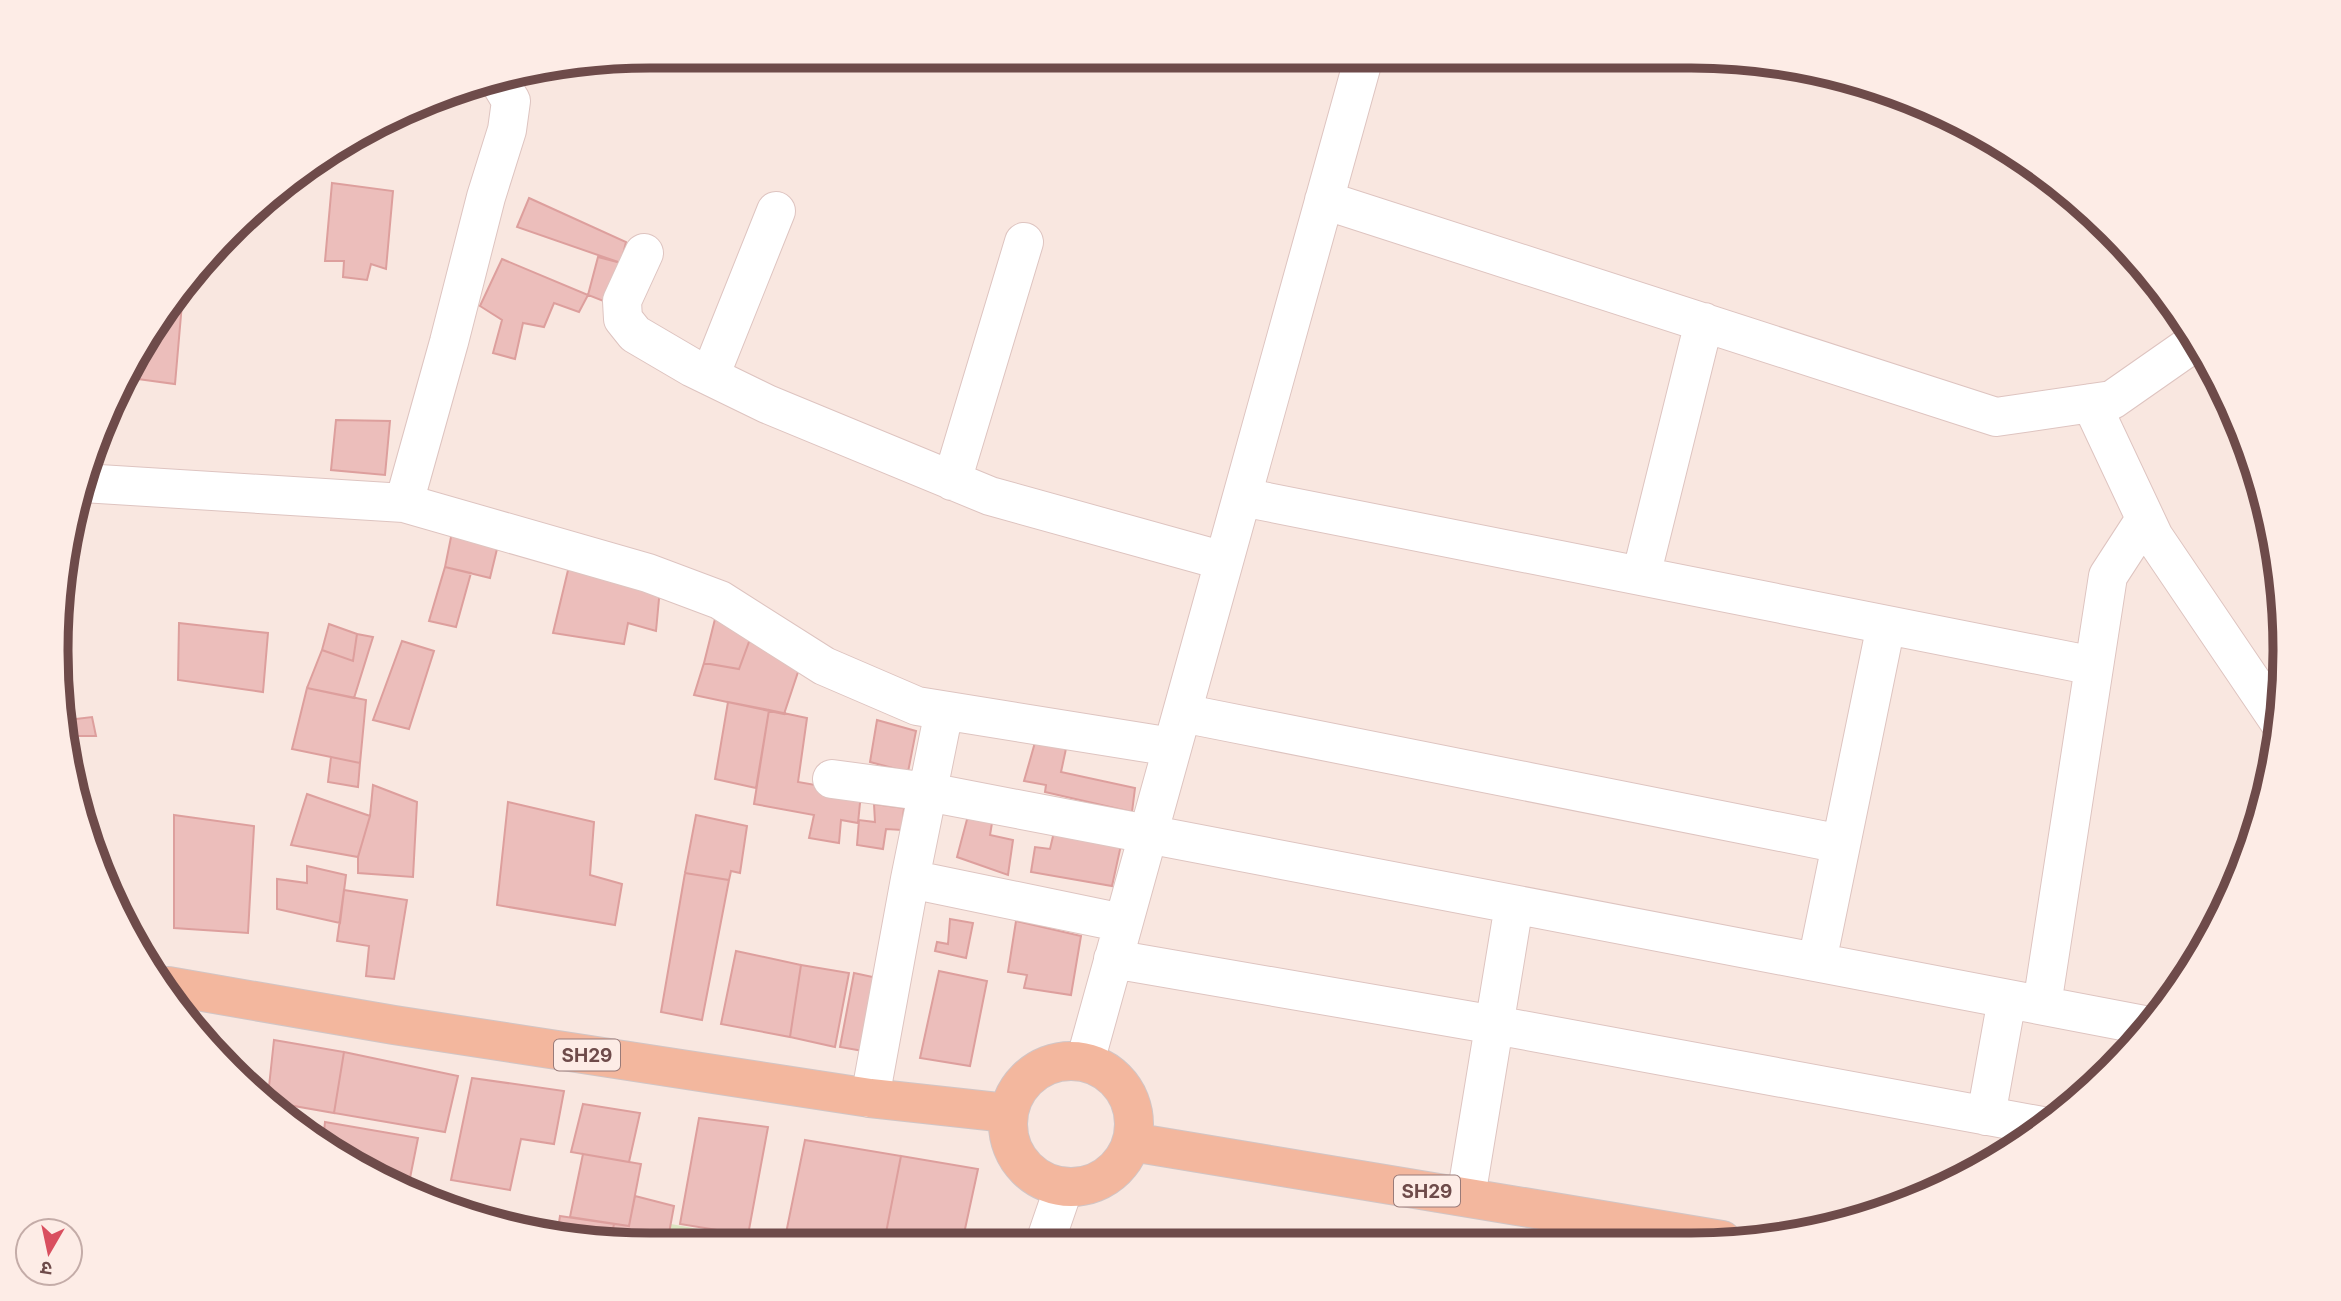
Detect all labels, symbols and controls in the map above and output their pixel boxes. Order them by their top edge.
road number: SH29 [554,1040,620,1070]
road number: SH29 [1394,1176,1460,1206]
north arrow [14,1217,84,1287]
text: उ [38,1256,54,1281]

